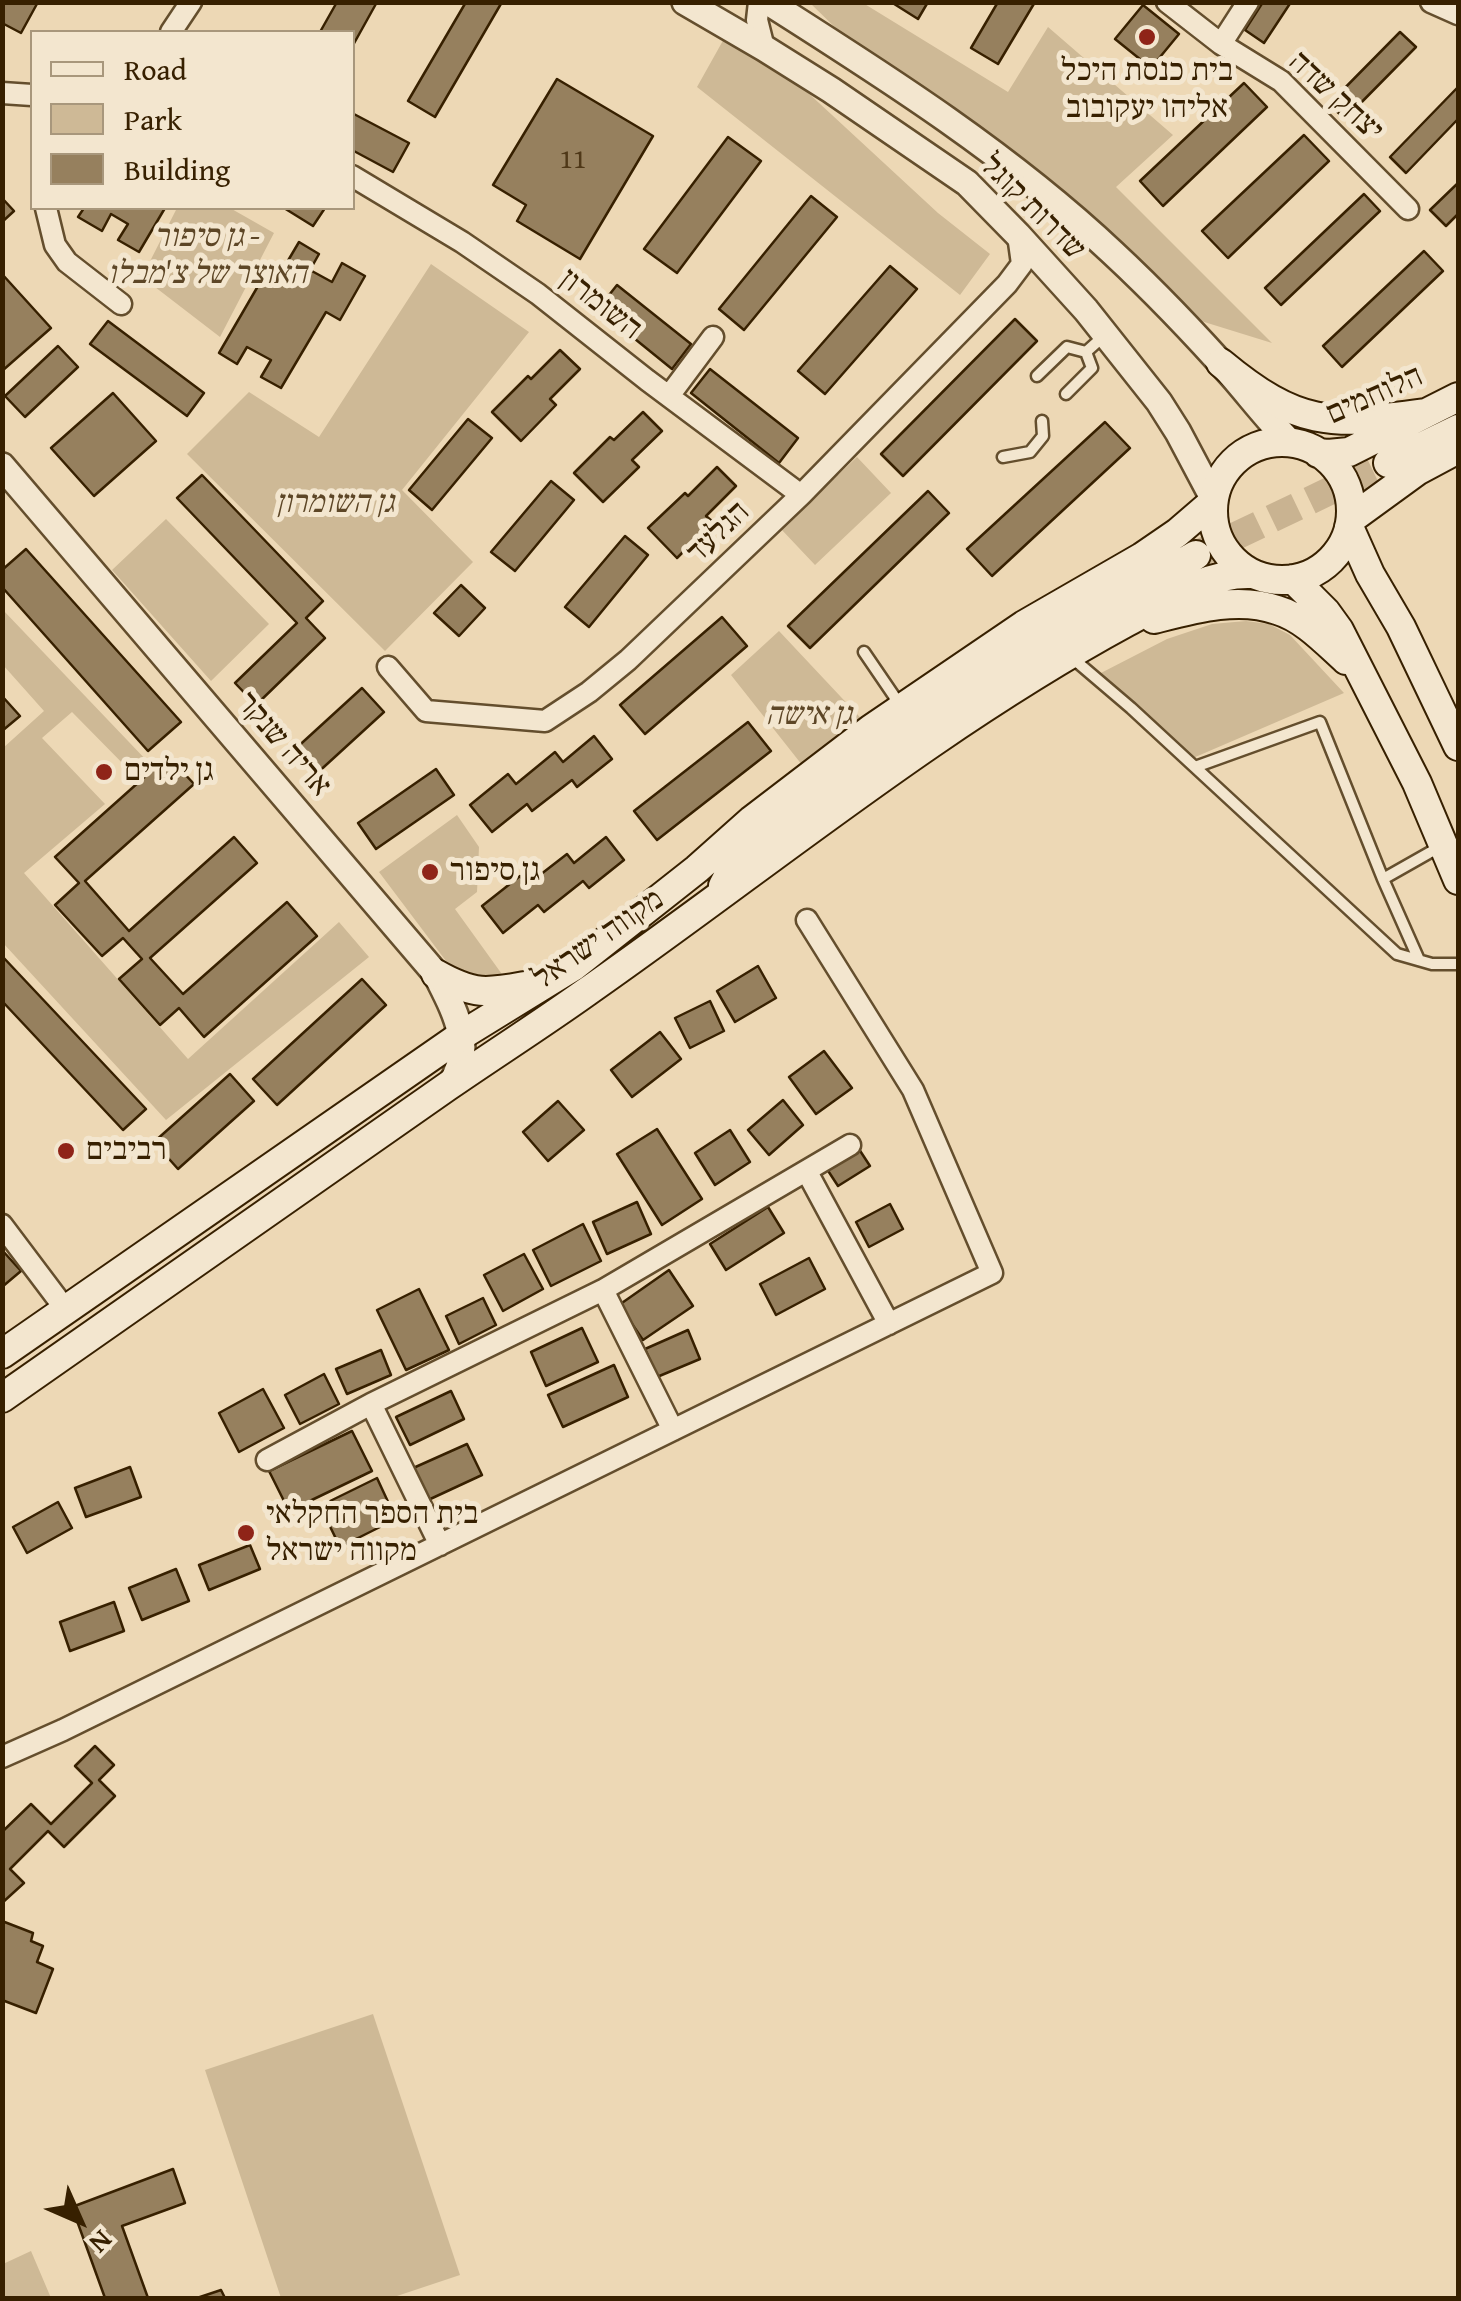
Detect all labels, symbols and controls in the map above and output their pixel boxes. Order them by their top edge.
marker: בית כנסת היכל אליהו יעקובוב [1136,26,1158,48]
legend [30,30,355,210]
street label: יצחק שדה [1280,44,1390,150]
text: Road [124,47,187,91]
place label: בית כנסת היכל אליהו יעקובוב [1061,53,1233,128]
text: Park [124,97,182,141]
house number: 11 [560,144,586,178]
text: Building [124,147,230,191]
street label: שדרות קוגל [971,147,1093,269]
park label: גן סיפור - האוצר של צ'מבלו [107,219,307,294]
street label: השומרון [551,261,649,349]
street label: הלוחמים [1321,358,1429,434]
park label: גן השומרון [276,485,394,523]
street label: הגלעד [679,494,759,572]
street label: אריה שנקר [227,685,339,805]
park label: גן אישה [766,697,852,735]
place label: גן ילדים [124,753,214,791]
marker: גן ילדים [93,761,115,783]
place label: גן סיפור [450,853,540,891]
marker: גן סיפור [419,861,441,883]
street label: מקווה ישראל [526,881,672,999]
place label: רביבים [86,1132,167,1170]
marker: רביבים [55,1140,77,1162]
place label: בית הספר החקלאי מקווה ישראל [266,1496,478,1571]
marker: בית הספר החקלאי מקווה ישראל [235,1522,257,1544]
north arrow [30,2171,130,2271]
text: N [80,2221,123,2264]

